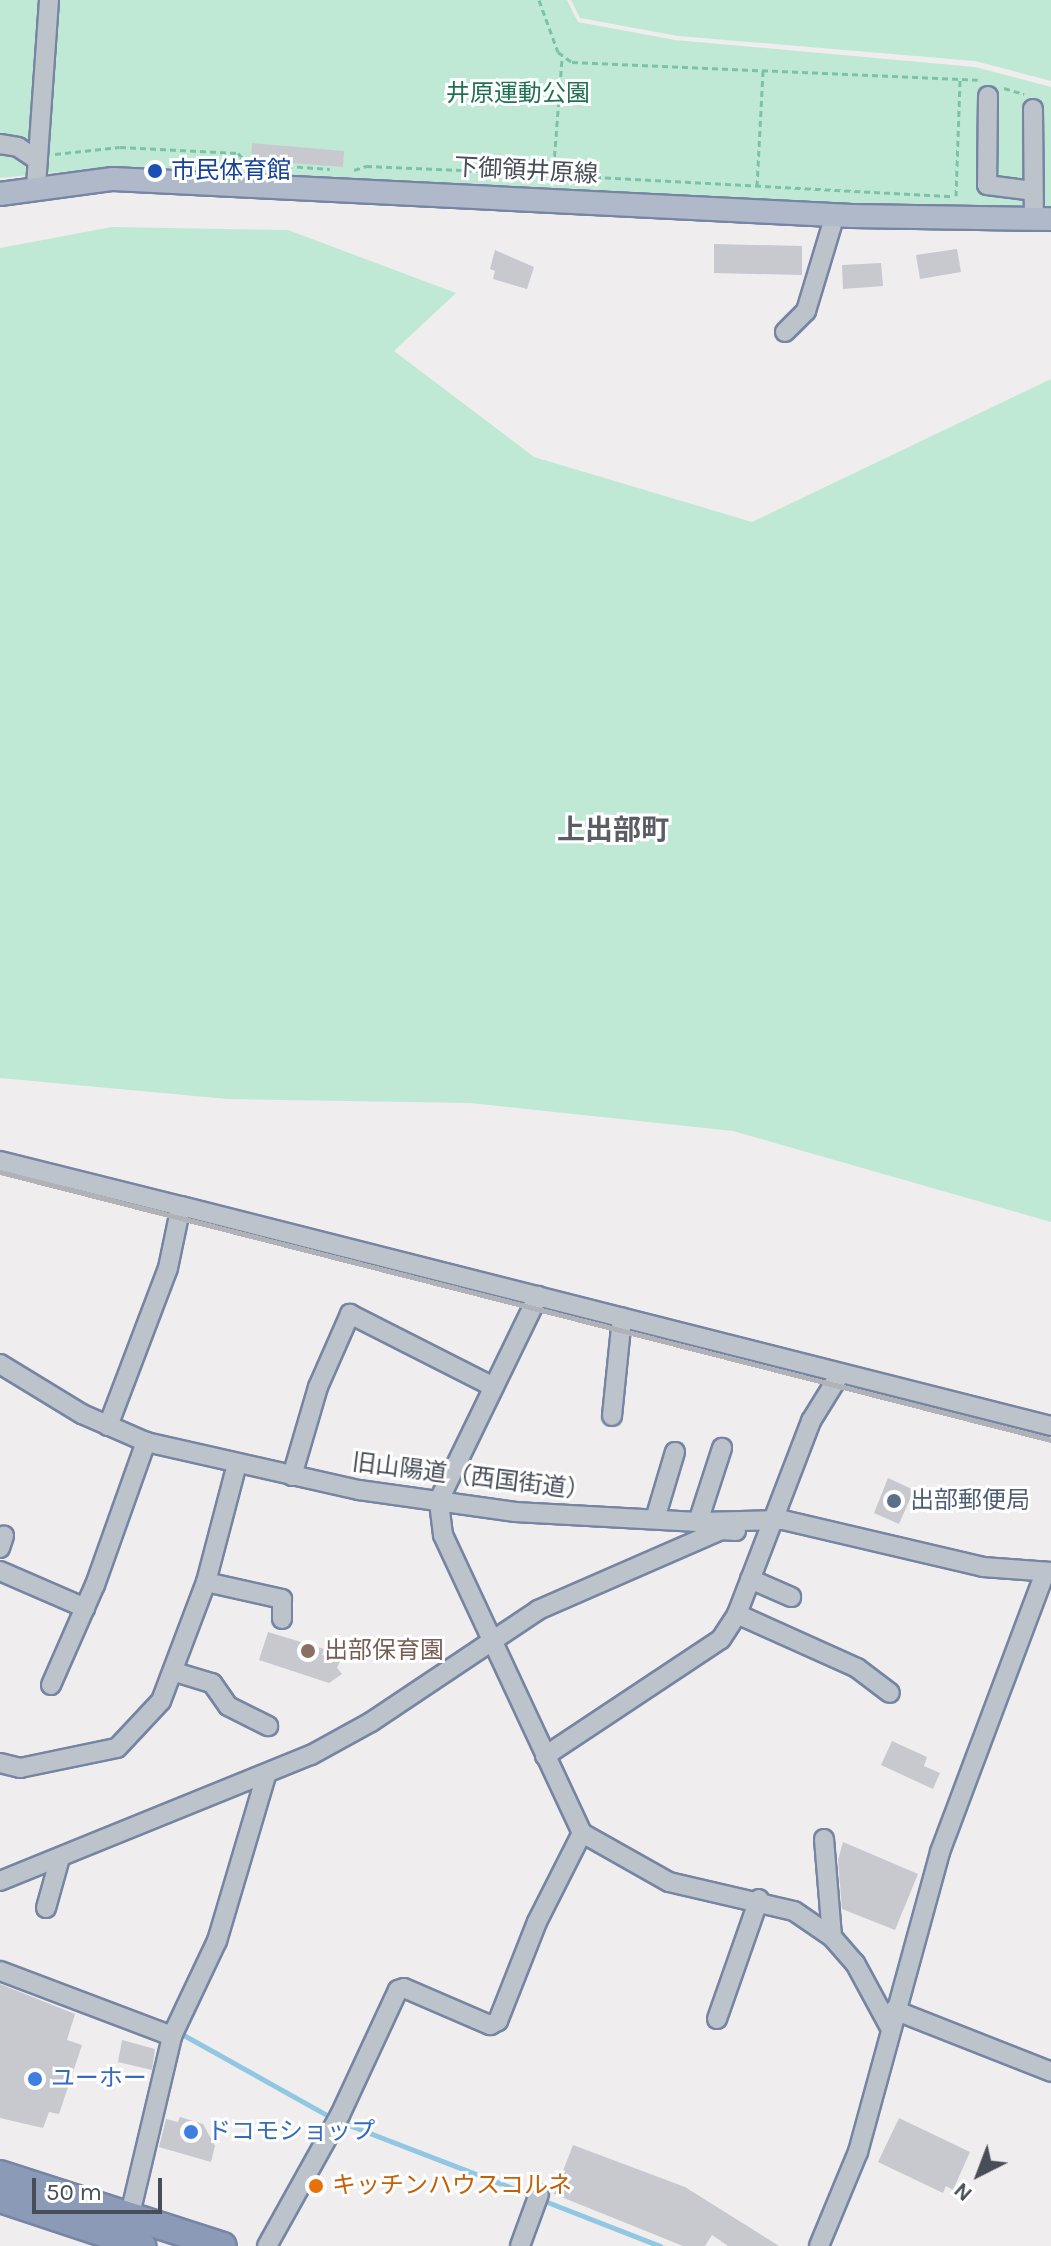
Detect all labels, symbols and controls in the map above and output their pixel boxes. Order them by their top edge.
park label: 井原運動公園 [446,80,590,108]
street label: 下御領井原線 [453,153,599,189]
place label: 市民体育館 [171,157,291,185]
marker: 市民体育館 [146,162,164,180]
district label: 上出部町 [557,813,669,847]
street label: 旧山陽道（西国街道） [350,1448,592,1506]
place label: 出部郵便局 [910,1487,1030,1515]
marker: 出部郵便局 [885,1492,903,1510]
place label: 出部保育園 [324,1637,444,1665]
marker: 出部保育園 [299,1642,317,1660]
place label: ユーホー [51,2065,147,2093]
marker: ユーホー [26,2070,44,2088]
place label: ドコモショップ [207,2118,375,2146]
marker: ドコモショップ [182,2123,200,2141]
north arrow [939,2134,1019,2214]
scale bar [36,2162,166,2212]
place label: キッチンハウスコルネ [332,2172,572,2200]
marker: キッチンハウスコルネ [307,2177,325,2195]
text: N [948,2177,978,2207]
text: 50 m [46,2178,102,2206]

